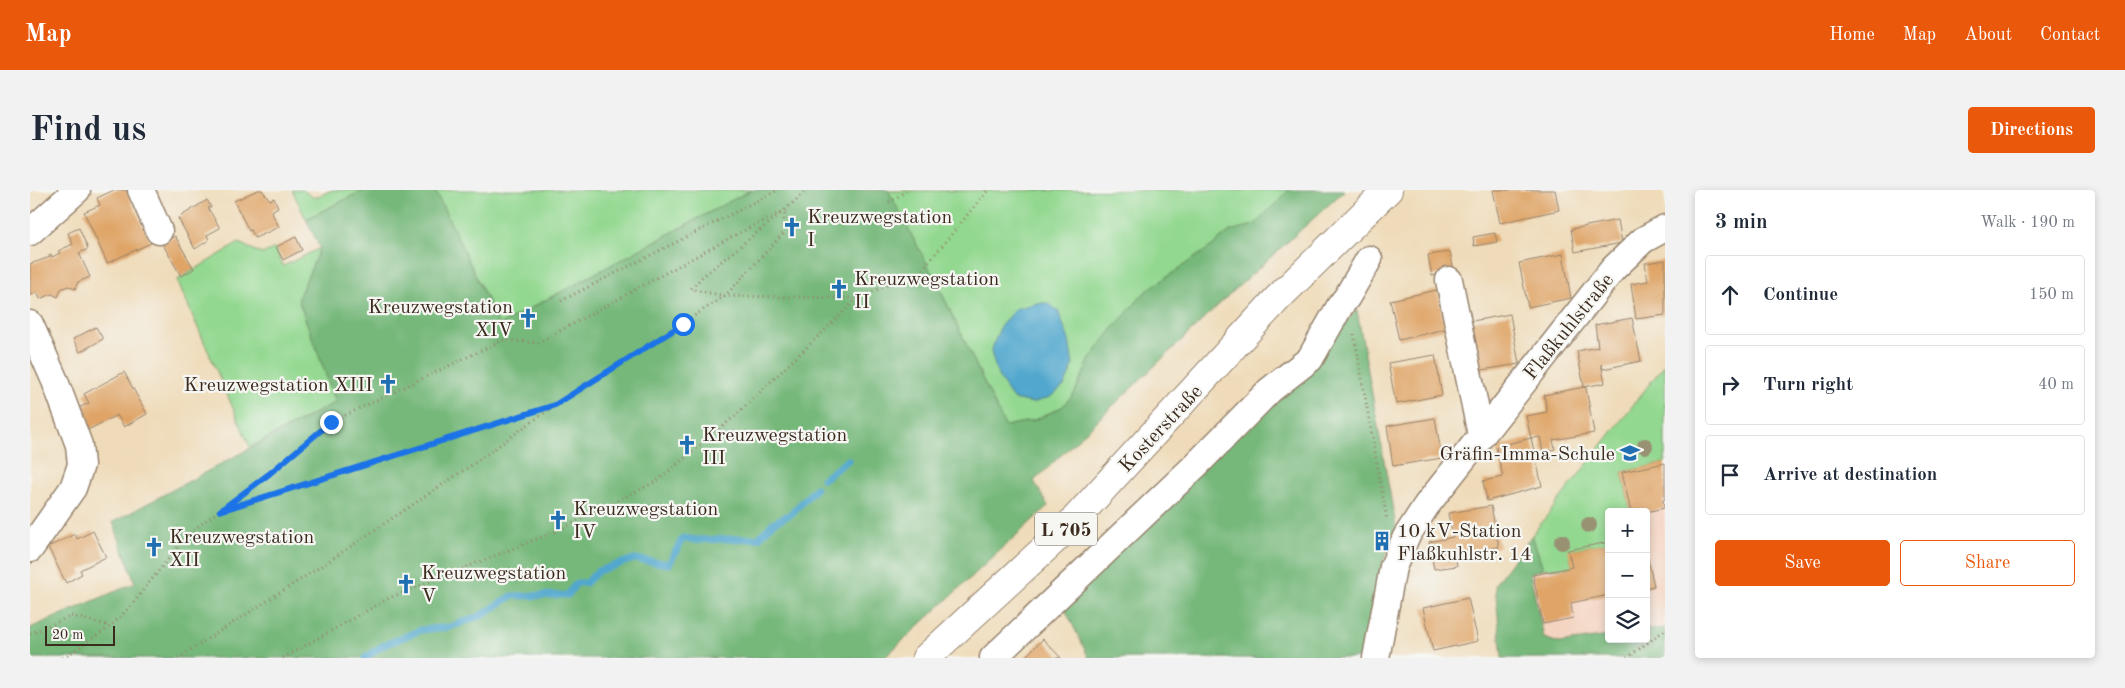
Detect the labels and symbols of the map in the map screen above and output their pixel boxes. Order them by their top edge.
place label: Kreuzwegstation I [807,208,952,251]
church icon: Kreuzwegstation I [781,216,803,238]
place label: Kreuzwegstation II [854,270,999,313]
street label: Flaßkuhlstraße [1521,270,1618,384]
church icon: Kreuzwegstation II [828,278,850,300]
place label: Kreuzwegstation XIV [368,298,513,341]
church icon: Kreuzwegstation XIV [517,307,539,329]
route start [672,313,695,336]
church icon: Kreuzwegstation XIII [377,373,399,395]
place label: Kreuzwegstation XIII [184,376,373,396]
street label: Kosterstraße [1116,382,1207,477]
route end [320,411,343,434]
place label: Kreuzwegstation III [702,426,847,469]
church icon: Kreuzwegstation III [676,434,698,456]
school or university icon: Gräfin-Imma-Schule [1619,442,1641,464]
place label: Gräfin-Imma-Schule [1440,445,1615,465]
place label: Kreuzwegstation IV [573,500,718,543]
church icon: Kreuzwegstation IV [547,509,569,531]
road number: L 705 [1035,512,1097,546]
place label: 10 kV-Station Flaßkuhlstr. 14 [1397,522,1532,565]
place label: Kreuzwegstation XII [169,528,314,571]
building icon: 10 kV-Station Flaßkuhlstr. 14 [1371,530,1393,552]
church icon: Kreuzwegstation XII [143,536,165,558]
place label: Kreuzwegstation V [421,564,566,607]
church icon: Kreuzwegstation V [395,573,417,595]
scale bar [45,623,115,646]

